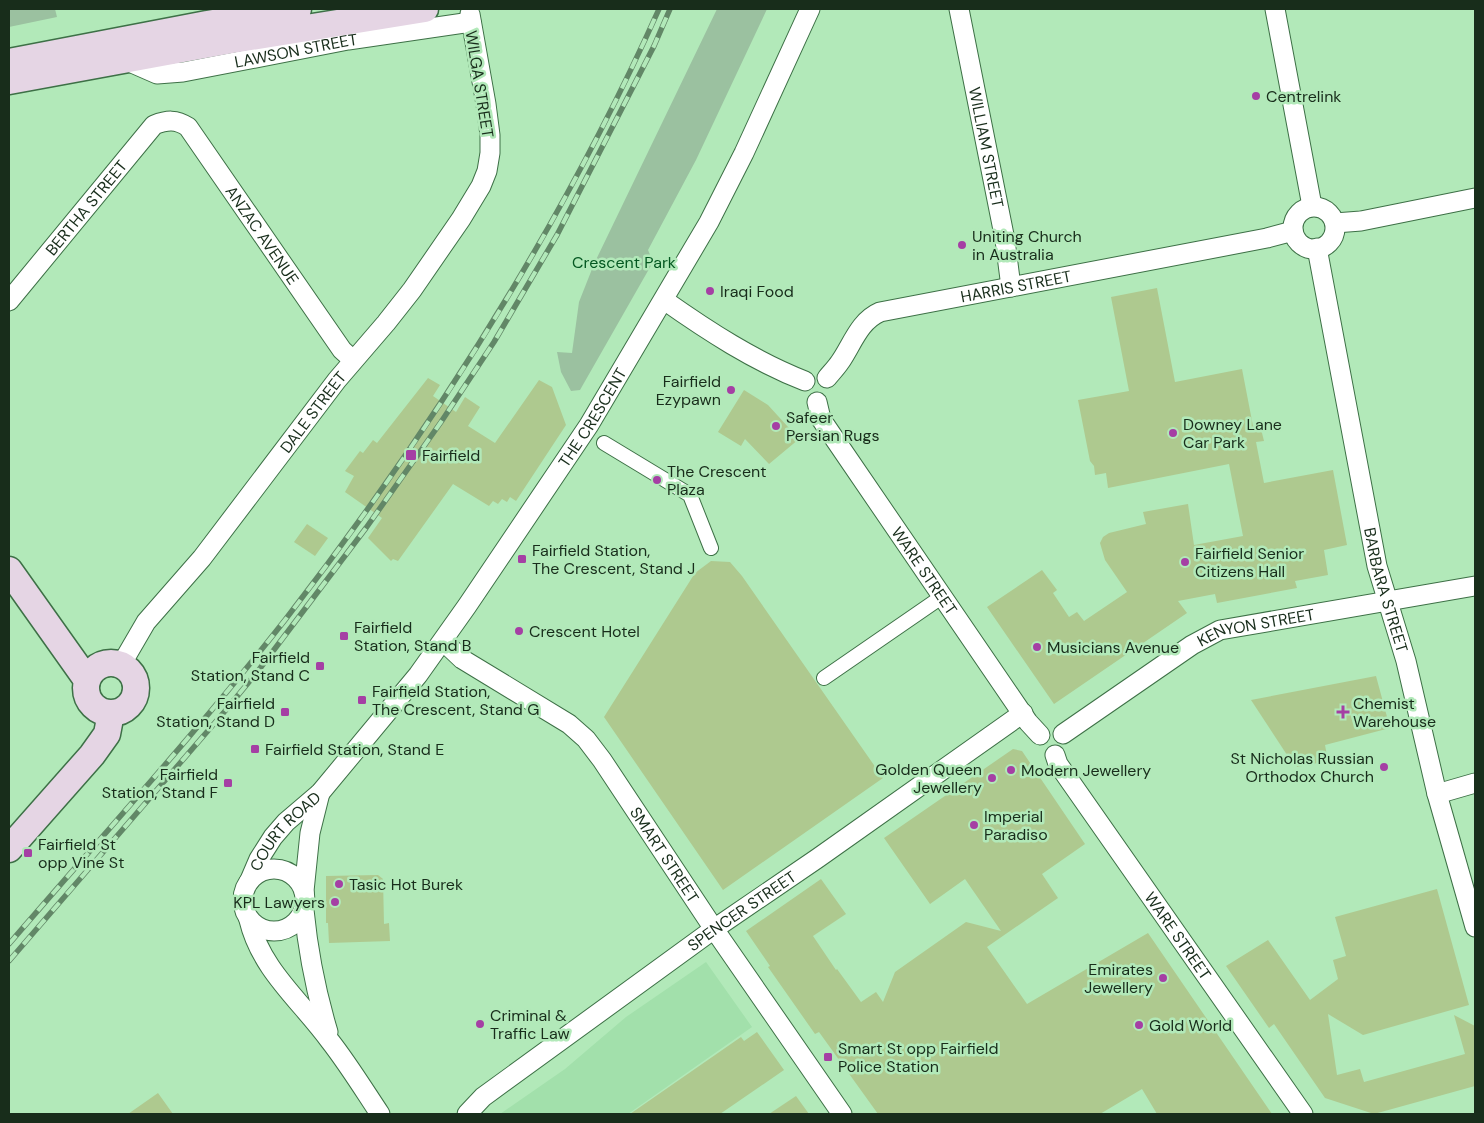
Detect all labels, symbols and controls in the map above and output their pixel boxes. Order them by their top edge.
street label: LAWSON STREET [233,29,359,73]
street label: WILGA STREET [461,29,498,139]
street label: WILLIAM STREET [964,85,1008,210]
place label: Centrelink [1266,86,1341,107]
marker: Centrelink [1250,90,1262,102]
street label: BERTHA STREET [41,156,132,260]
street label: ANZAC AVENUE [221,182,304,289]
place label: Uniting Church in Australia [972,226,1082,265]
marker: Uniting Church in Australia [956,239,968,251]
park label: Crescent Park [572,252,676,273]
street label: HARRIS STREET [959,266,1073,307]
place label: Iraqi Food [720,281,794,302]
marker: Iraqi Food [704,285,716,297]
street label: THE CRESCENT [554,364,631,471]
street label: DALE STREET [275,367,351,457]
place label: Fairfield Ezypawn [656,371,721,410]
marker: Fairfield Ezypawn [725,384,737,396]
place label: Safeer Persian Rugs [786,407,879,446]
place label: Downey Lane Car Park [1183,414,1282,453]
marker: Safeer Persian Rugs [770,420,782,432]
marker: Downey Lane Car Park [1167,427,1179,439]
place label: Fairfield [422,445,480,466]
marker: Fairfield [404,448,418,462]
place label: The Crescent Plaza [667,461,766,500]
marker: The Crescent Plaza [651,474,663,486]
street label: WARE STREET [887,523,962,619]
street label: BARBARA STREET [1359,526,1413,655]
place label: Fairfield Station, The Crescent, Stand J [532,540,695,579]
place label: Fairfield Senior Citizens Hall [1195,543,1304,582]
marker: Fairfield Station, The Crescent, Stand J [516,553,528,565]
marker: Fairfield Senior Citizens Hall [1179,556,1191,568]
street label: KENYON STREET [1194,604,1316,651]
place label: Fairfield Station, Stand B [354,617,471,656]
place label: Crescent Hotel [529,621,640,642]
marker: Crescent Hotel [513,625,525,637]
marker: Fairfield Station, Stand B [338,630,350,642]
place label: Musicians Avenue [1047,637,1179,658]
marker: Musicians Avenue [1031,641,1043,653]
place label: Fairfield Station, Stand C [191,647,310,686]
marker: Fairfield Station, Stand C [314,660,326,672]
place label: Fairfield Station, The Crescent, Stand G [372,681,539,720]
place label: Fairfield Station, Stand D [156,693,275,732]
place label: Chemist Warehouse [1353,693,1436,732]
marker: Fairfield Station, The Crescent, Stand G [356,694,368,706]
marker: Fairfield Station, Stand D [279,706,291,718]
marker: Chemist Warehouse [1337,706,1349,718]
place label: Fairfield Station, Stand E [265,739,444,760]
marker: Fairfield Station, Stand E [249,743,261,755]
place label: St Nicholas Russian Orthodox Church [1230,748,1374,787]
place label: Golden Queen Jewellery [875,759,982,798]
place label: Modern Jewellery [1021,760,1151,781]
marker: St Nicholas Russian Orthodox Church [1378,761,1390,773]
place label: Fairfield Station, Stand F [102,764,218,803]
marker: Modern Jewellery [1005,764,1017,776]
marker: Golden Queen Jewellery [986,772,998,784]
marker: Fairfield Station, Stand F [222,777,234,789]
street label: COURT ROAD [245,787,325,874]
street label: SMART STREET [625,803,704,907]
place label: Imperial Paradiso [984,806,1048,845]
marker: Imperial Paradiso [968,819,980,831]
place label: Fairfield St opp Vine St [38,834,124,873]
marker: Fairfield St opp Vine St [22,847,34,859]
street label: SPENCER STREET [683,866,800,956]
place label: Tasic Hot Burek [349,874,463,895]
marker: Tasic Hot Burek [333,878,345,890]
street label: WARE STREET [1140,888,1216,984]
place label: KPL Lawyers [233,892,325,913]
marker: KPL Lawyers [329,896,341,908]
place label: Emirates Jewellery [1084,959,1153,998]
marker: Emirates Jewellery [1157,972,1169,984]
place label: Criminal & Traffic Law [490,1005,570,1044]
place label: Gold World [1149,1015,1232,1036]
marker: Criminal & Traffic Law [474,1018,486,1030]
marker: Gold World [1133,1019,1145,1031]
place label: Smart St opp Fairfield Police Station [838,1038,998,1077]
marker: Smart St opp Fairfield Police Station [822,1051,834,1063]

